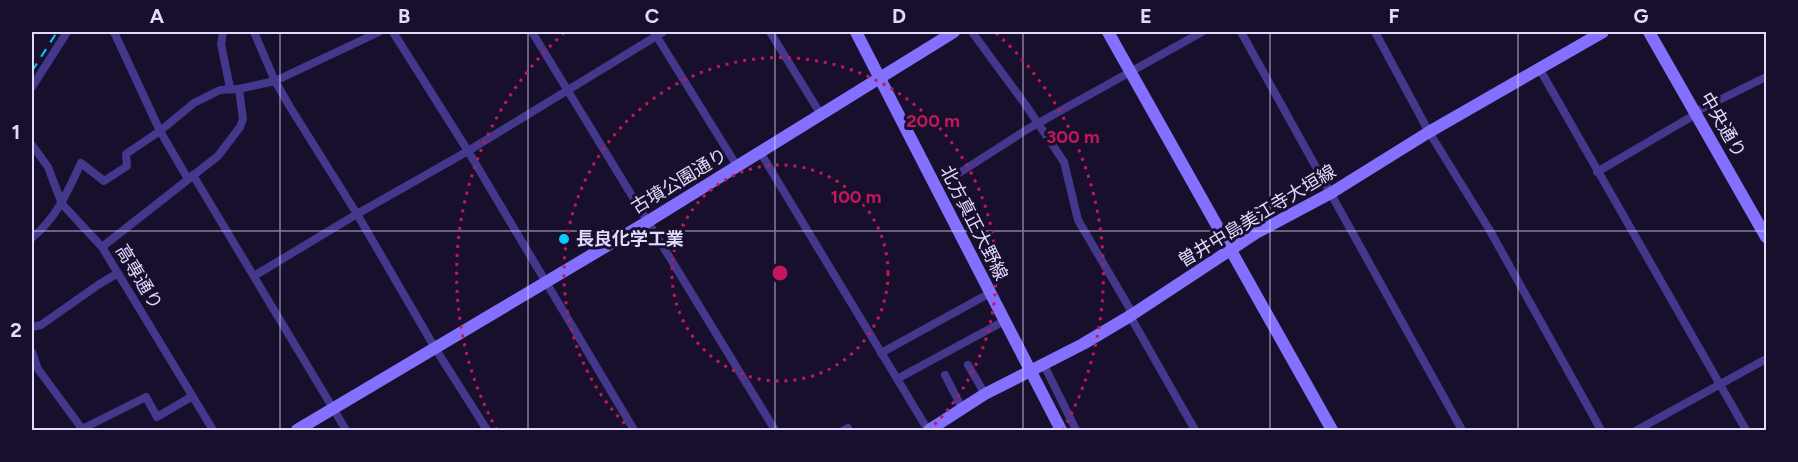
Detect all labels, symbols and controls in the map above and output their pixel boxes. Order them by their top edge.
text: A [150,4,165,28]
text: B [398,4,410,28]
text: C [645,4,659,28]
text: D [892,4,906,28]
text: E [1140,4,1152,28]
text: F [1388,4,1400,28]
text: G [1634,4,1649,28]
street label: 中央通り [1695,88,1751,162]
text: 200 m [906,110,960,132]
text: 1 [12,120,20,144]
text: 300 m [1046,126,1100,148]
street label: 古墳公園通り [627,144,731,218]
street label: 曽井中島美江寺大垣線 [1174,160,1340,272]
street label: 北方真正大野線 [936,162,1012,284]
text: 100 m [831,186,881,208]
place label: 長良化学工業 [576,228,684,250]
marker: 長良化学工業 [557,232,571,246]
street label: 高専通り [111,240,167,314]
centre of rings [770,263,790,283]
text: 2 [10,318,22,342]

